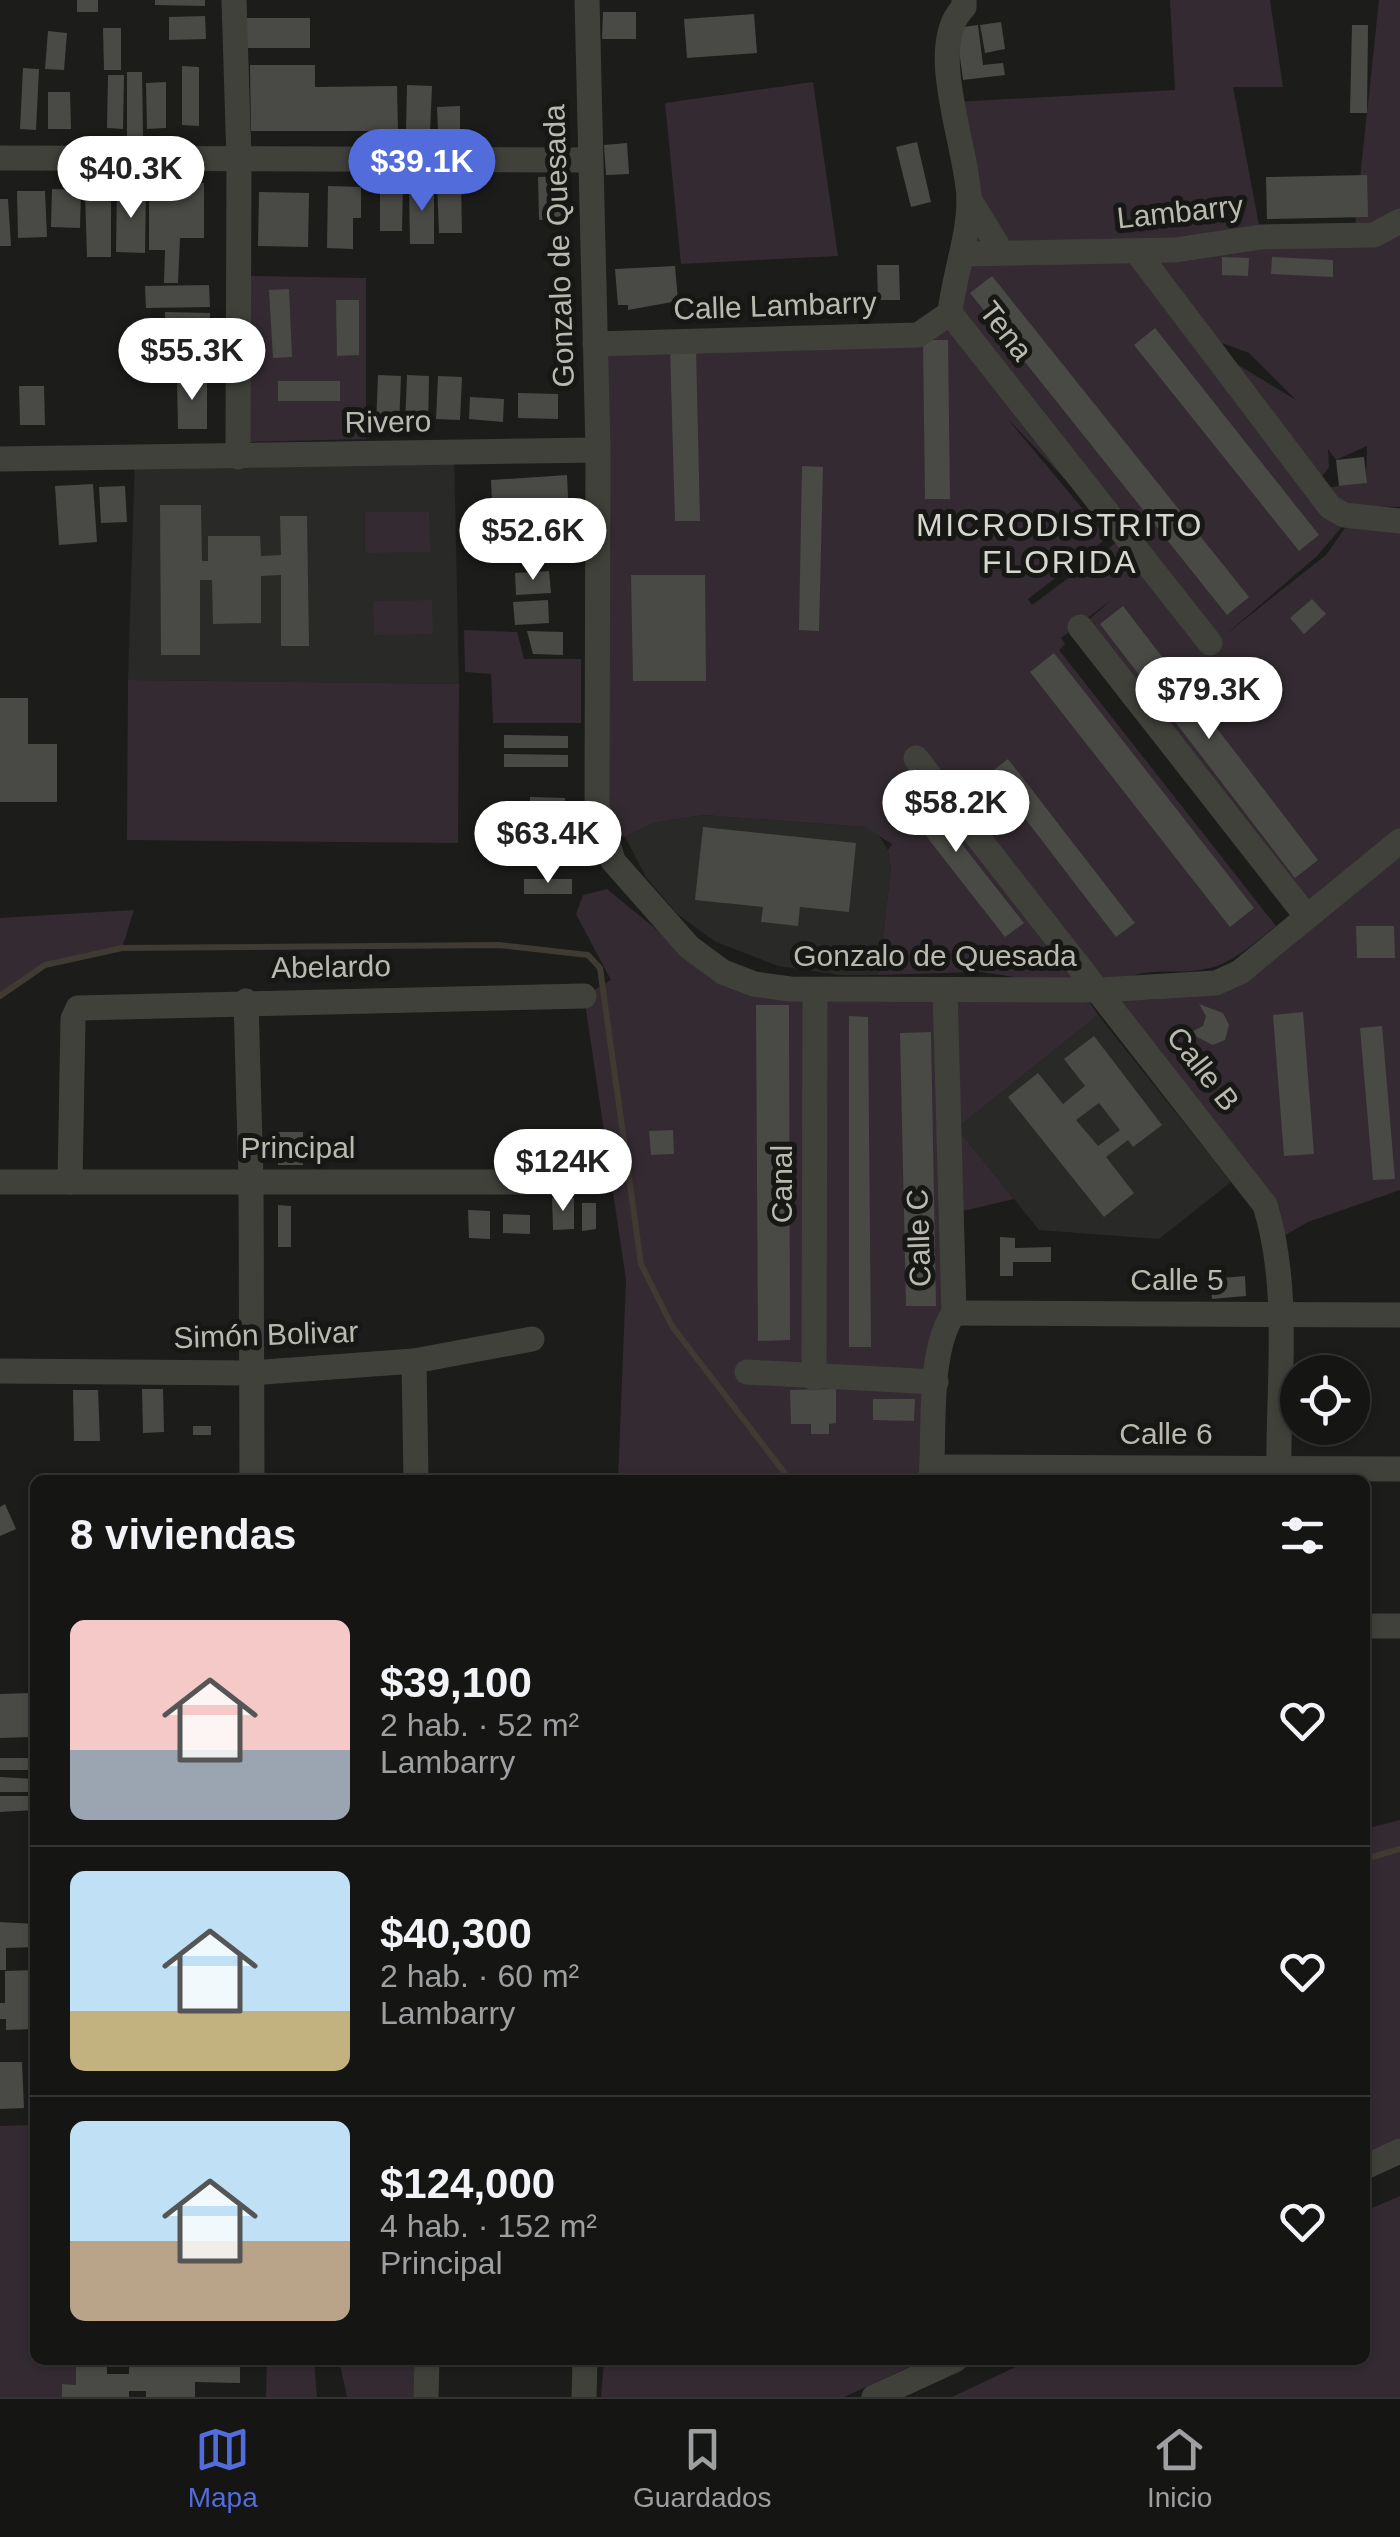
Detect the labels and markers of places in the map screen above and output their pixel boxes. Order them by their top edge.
pin: $39.1K [341,129,503,214]
pin: $40.3K [50,136,212,221]
pin: $55.3K [111,318,273,403]
pin: $52.6K [452,498,614,583]
pin: $79.3K [1128,657,1290,742]
pin: $58.2K [875,770,1037,855]
pin: $63.4K [467,801,629,886]
pin: $124K [493,1129,633,1214]

